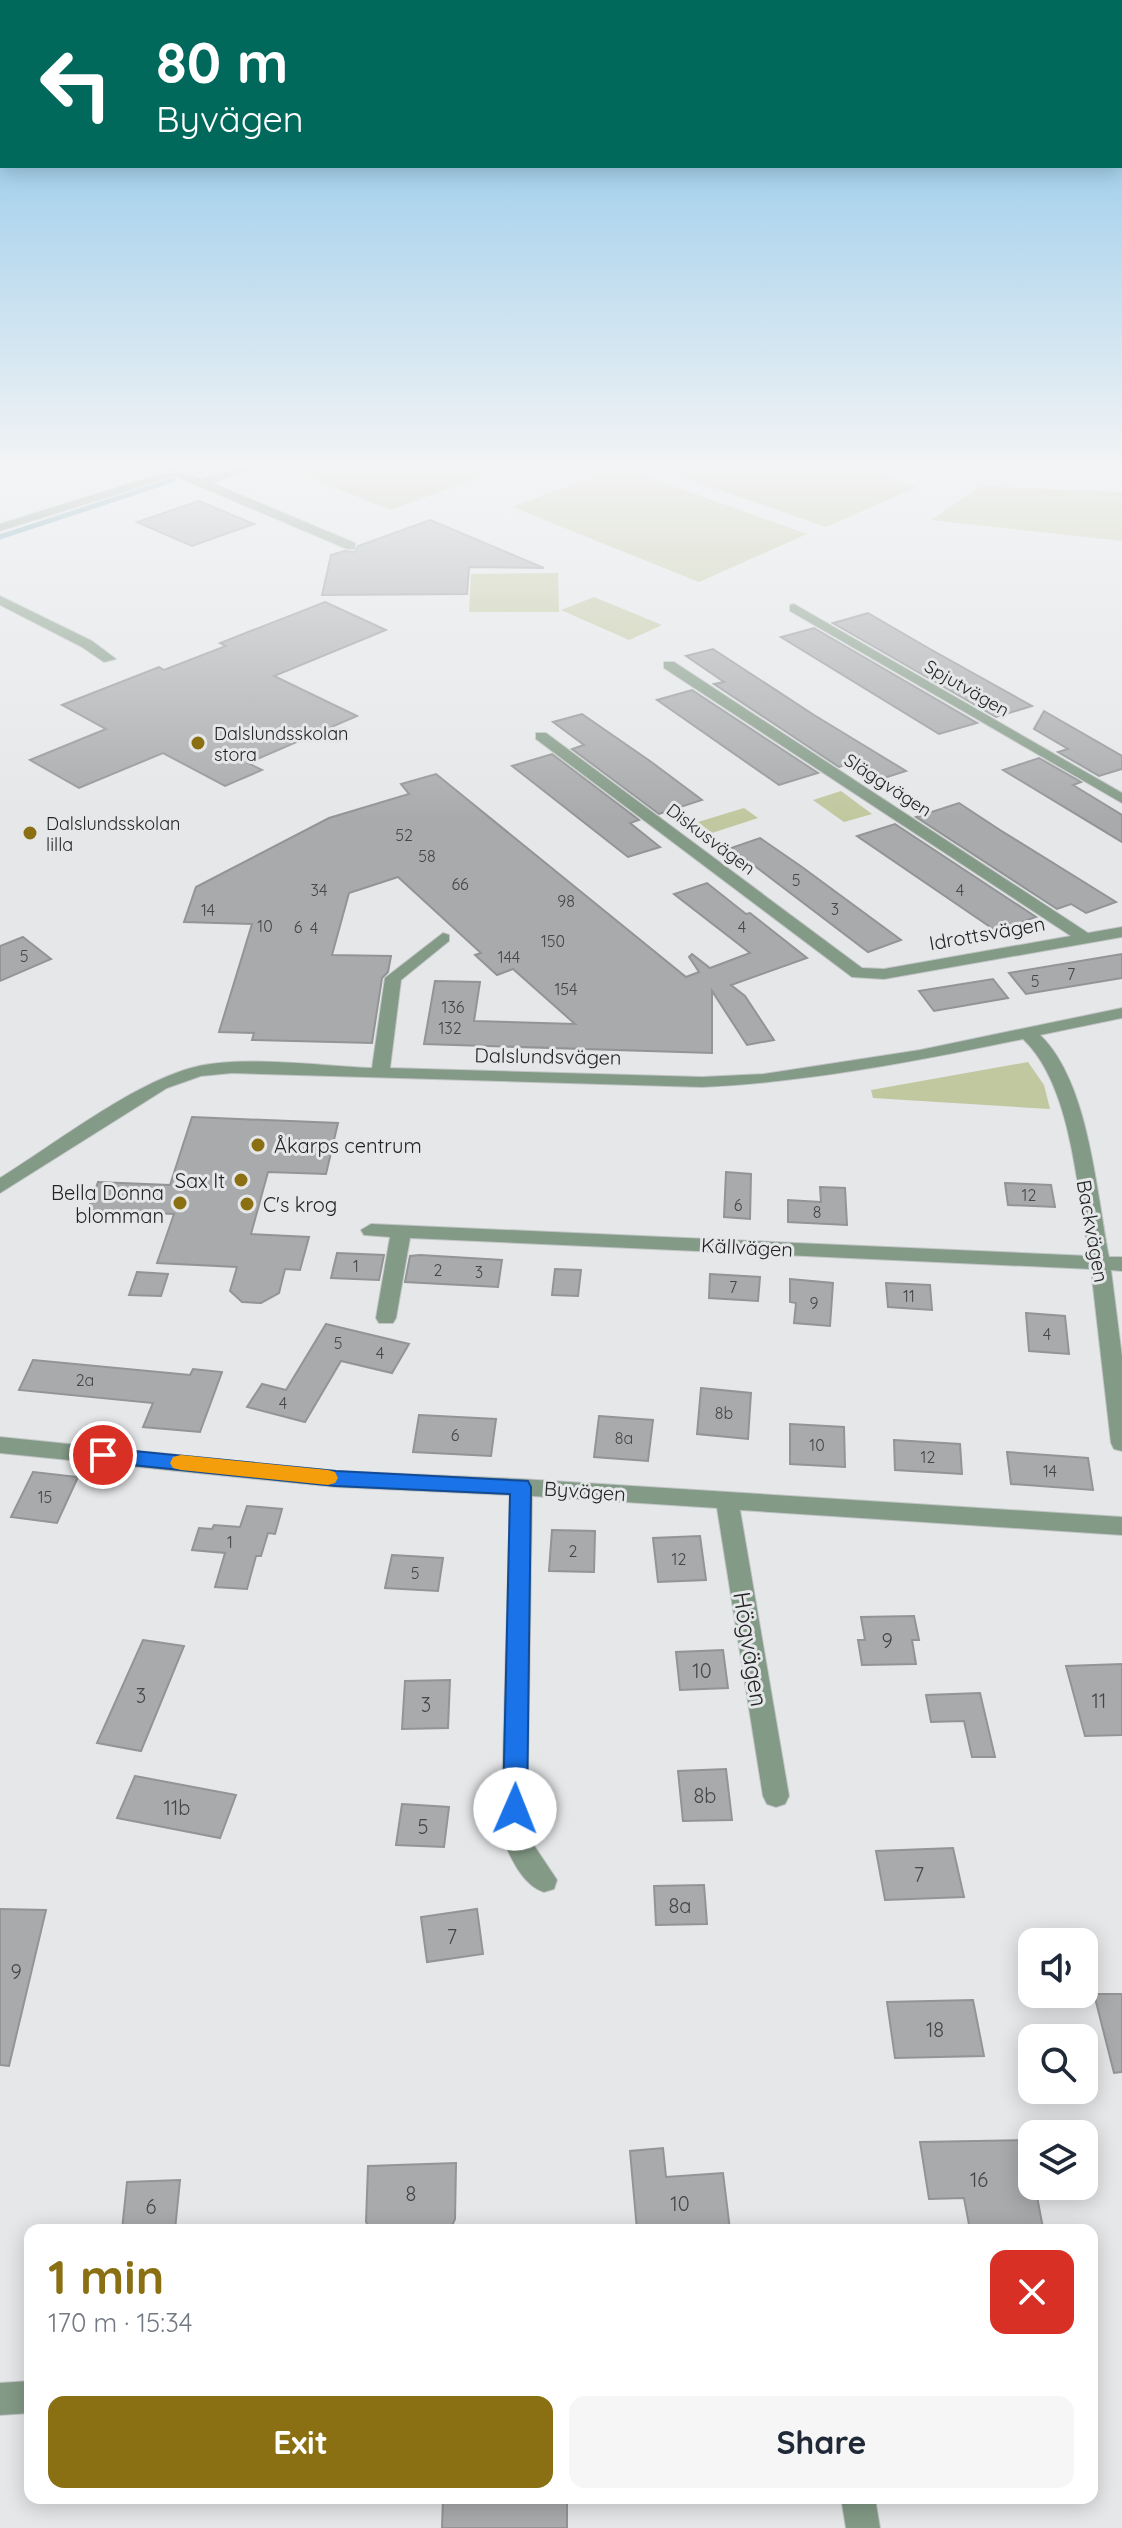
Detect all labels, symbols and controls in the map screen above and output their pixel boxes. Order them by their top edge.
text: 80 m [156,27,288,97]
icon: left [24,32,128,136]
text: Byvägen [156,96,304,141]
street label: Spjutvägen [921,655,1013,721]
place label: Dalslundsskolan stora [214,722,348,766]
marker: Dalslundsskolan stora [189,734,207,752]
street label: Släggvägen [840,748,936,822]
street label: Diskusvägen [662,798,760,880]
place label: Dalslundsskolan lilla [46,812,180,856]
marker: Dalslundsskolan lilla [21,824,39,842]
house number: 52 [395,825,413,845]
house number: 58 [418,846,436,866]
house number: 5 [792,870,800,890]
house number: 66 [451,874,469,894]
house number: 34 [311,880,327,900]
house number: 4 [956,880,964,900]
house number: 98 [557,891,575,911]
house number: 3 [831,899,839,919]
house number: 14 [201,900,215,920]
street label: Idrottsvägen [927,910,1047,956]
house number: 10 [257,916,273,936]
house number: 6 [294,917,303,937]
house number: 4 [738,917,746,937]
house number: 4 [310,918,318,938]
house number: 150 [541,931,565,951]
house number: 5 [20,946,28,966]
house number: 144 [498,947,520,967]
house number: 7 [1067,964,1075,984]
house number: 5 [1031,971,1039,991]
house number: 154 [554,979,578,999]
house number: 136 [442,997,465,1017]
house number: 132 [438,1018,462,1038]
street label: Dalslundsvägen [474,1042,622,1070]
place label: Åkarps centrum [274,1133,422,1158]
marker: Åkarps centrum [249,1136,267,1154]
place label: Sax It [175,1168,225,1193]
marker: Sax It [232,1171,250,1189]
street label: Backvägen [1072,1178,1114,1284]
place label: Bella Donna blomman [51,1180,164,1228]
house number: 12 [1022,1185,1037,1205]
place label: C's krog [263,1192,337,1217]
marker: Bella Donna blomman [171,1194,189,1212]
marker: C's krog [238,1195,256,1213]
house number: 6 [734,1195,743,1215]
house number: 8 [813,1202,821,1222]
street label: Källvägen [700,1232,794,1262]
house number: 1 [353,1256,359,1276]
house number: 2 [434,1260,443,1280]
house number: 3 [475,1262,483,1282]
house number: 7 [729,1277,737,1297]
house number: 11 [903,1286,915,1306]
house number: 9 [810,1293,819,1313]
house number: 4 [1043,1324,1051,1344]
house number: 5 [334,1333,342,1353]
house number: 4 [376,1343,384,1363]
house number: 2a [76,1370,94,1390]
house number: 4 [279,1393,287,1413]
house number: 8b [715,1403,733,1423]
pin [69,1421,137,1489]
house number: 6 [451,1425,460,1445]
house number: 8a [615,1428,633,1448]
icon: arrive [81,1433,125,1477]
house number: 10 [809,1435,825,1455]
house number: 12 [921,1447,936,1467]
house number: 14 [1043,1461,1057,1481]
street label: Byvägen [543,1476,627,1506]
house number: 15 [38,1487,52,1507]
house number: 1 [227,1532,233,1552]
house number: 2 [569,1541,578,1561]
house number: 12 [672,1549,687,1569]
house number: 5 [411,1563,419,1583]
street label: Högvägen [727,1589,775,1709]
house number: 9 [881,1628,893,1653]
house number: 10 [692,1658,712,1683]
house number: 3 [136,1683,146,1708]
house number: 11 [1092,1688,1106,1713]
house number: 3 [421,1692,431,1717]
position arrow [473,1767,557,1851]
house number: 8b [694,1783,716,1808]
house number: 11b [164,1795,190,1820]
house number: 5 [418,1814,428,1839]
house number: 7 [914,1862,924,1887]
house number: 8a [669,1893,691,1918]
house number: 7 [447,1924,457,1949]
map controls [1018,1928,1098,2200]
button: sound [1018,1928,1098,2008]
house number: 9 [10,1959,22,1984]
house number: 18 [926,2017,944,2042]
button: search [1018,2024,1098,2104]
button: layers [1018,2120,1098,2200]
house number: 16 [970,2167,988,2192]
house number: 8 [406,2181,416,2206]
house number: 10 [670,2191,690,2216]
house number: 6 [146,2194,157,2219]
text: 1 min [48,2246,164,2306]
button: close [990,2250,1074,2334]
text: 170 m · 15:34 [48,2306,192,2339]
button: Exit [48,2396,553,2488]
button: Share [569,2396,1074,2488]

